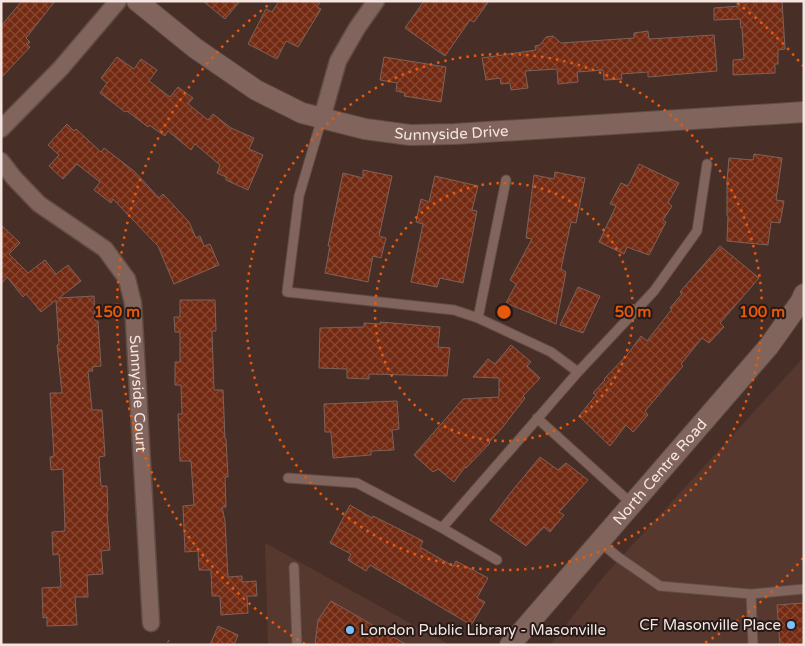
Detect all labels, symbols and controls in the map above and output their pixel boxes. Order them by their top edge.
street label: Sunnyside Drive [393,122,509,144]
text: 150 m [94,303,140,321]
centre of rings [495,303,513,321]
text: 50 m [615,303,651,321]
text: 100 m [739,303,785,321]
street label: Sunnyside Court [126,335,150,453]
street label: North Centre Road [609,415,711,529]
place label: CF Masonville Place [639,616,781,634]
marker: CF Masonville Place [785,619,797,631]
place label: London Public Library - Masonville [360,621,606,639]
marker: London Public Library - Masonville [344,624,356,636]

